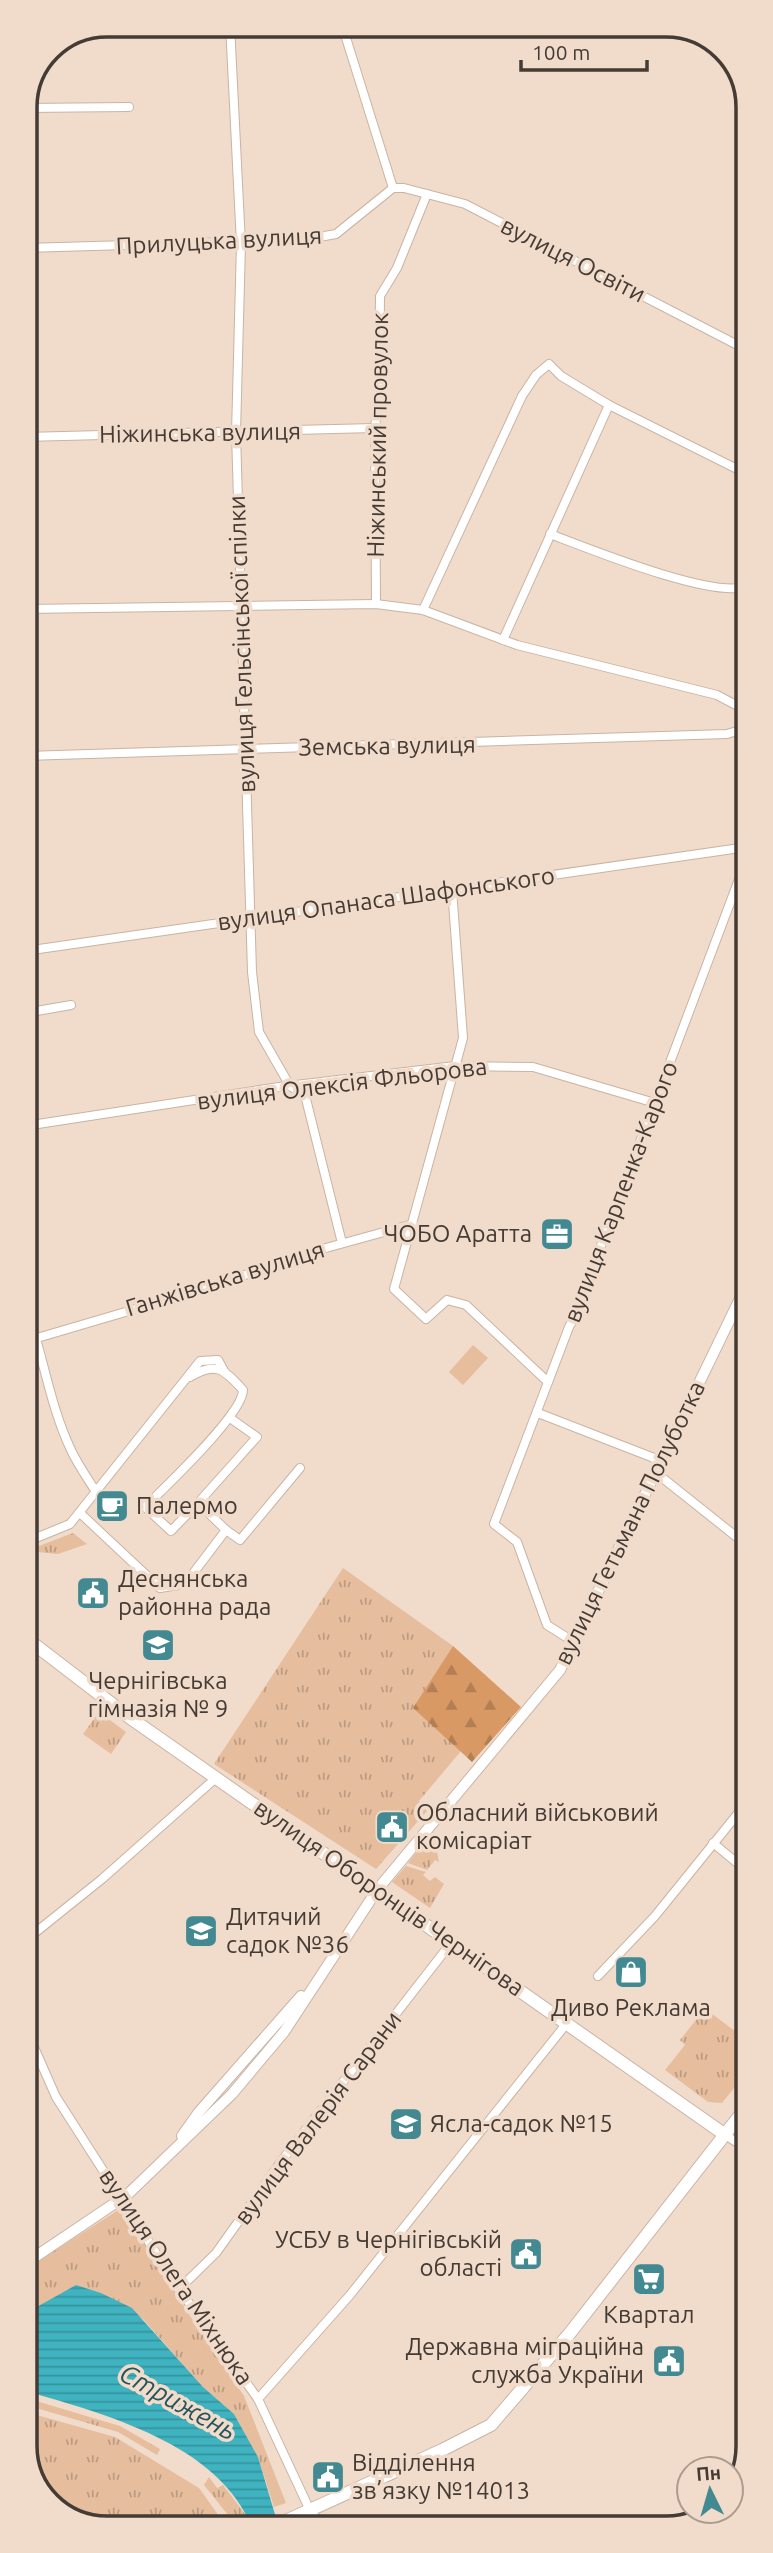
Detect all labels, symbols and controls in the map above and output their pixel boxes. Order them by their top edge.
scale bar [521,28,647,72]
text: 100 m [532,40,590,64]
street label: вулиця Освіти [496,211,650,308]
street label: Прилуцька вулиця [115,222,323,259]
street label: Ніжинський провулок [362,312,393,558]
street label: Ніжинська вулиця [99,417,301,448]
street label: вулиця Гельсінської спілки [223,495,260,793]
street label: Земська вулиця [298,730,476,761]
street label: вулиця Опанаса Шафонського [216,861,556,936]
street label: вулиця Олексія Фльорова [195,1052,489,1115]
street label: вулиця Карпенка-Карого [558,1057,683,1326]
office icon: ЧОБО Аратта [538,1215,576,1253]
place label: ЧОБО Аратта [384,1220,532,1247]
street label: Ганжівська вулиця [122,1235,327,1322]
street label: вулиця Гетьмана Полуботка [549,1377,710,1669]
cafe icon: Палермо [93,1487,131,1525]
place label: Палермо [136,1492,238,1519]
place label: Деснянська районна рада [118,1565,271,1620]
public building icon: Деснянська районна рада [74,1574,112,1612]
school or university icon: Чернігівська гімназія № 9 [139,1626,177,1664]
place label: Чернігівська гімназія № 9 [88,1667,228,1722]
street label: вулиця Оборонців Чернігова [249,1794,530,2001]
place label: Обласний військовий комісаріат [416,1799,659,1854]
public building icon: Обласний військовий комісаріат [373,1808,411,1846]
place label: Дитячий садок №36 [226,1903,349,1958]
school or university icon: Дитячий садок №36 [182,1912,220,1950]
shop icon: Диво Реклама [612,1953,650,1991]
place label: Диво Реклама [551,1994,711,2021]
street label: вулиця Валерія Сарани [229,2006,407,2230]
school or university icon: Ясла-садок №15 [387,2105,425,2143]
place label: Ясла-садок №15 [430,2110,613,2137]
street label: вулиця Олега Міхнюка [94,2164,259,2390]
place label: УСБУ в Чернігівській області [275,2226,502,2281]
public building icon: УСБУ в Чернігівській області [507,2235,545,2273]
supermarket icon: Квартал [630,2260,668,2298]
place label: Квартал [603,2301,695,2328]
place label: Державна міграційна служба України [405,2333,644,2388]
public building icon: Державна міграційна служба України [650,2342,688,2380]
water label: Стрижень [115,2358,242,2445]
place label: Відділення зв’язку №14013 [352,2449,530,2504]
north arrow [675,2455,745,2525]
public building icon: Відділення зв’язку №14013 [309,2458,347,2496]
text: Пн [695,2461,722,2485]

